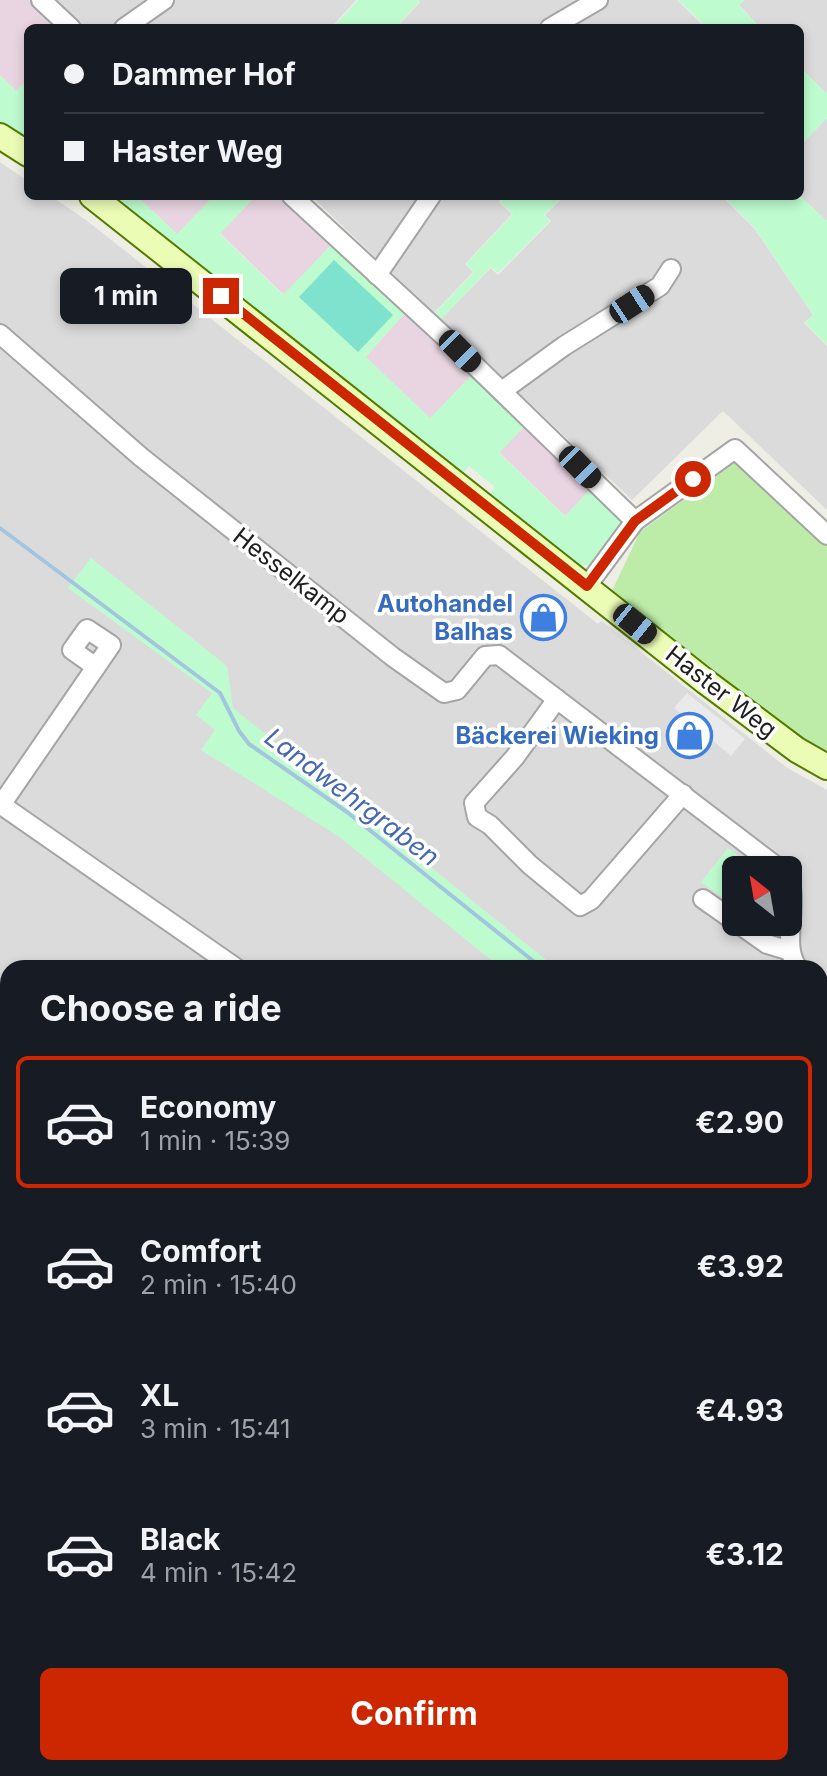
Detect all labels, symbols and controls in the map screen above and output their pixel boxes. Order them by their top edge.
text: Dammer Hof [112,56,296,92]
text: Haster Weg [112,133,283,169]
callout: 1 min [61,268,193,324]
route end [203,278,239,314]
text: 1 min [94,280,158,311]
car [605,281,659,327]
car [435,326,485,376]
car [555,442,605,492]
route start [675,461,711,497]
street label: Hesselkamp [227,521,355,630]
place label: Autohandel Balhas [377,589,513,646]
shop icon: Autohandel Balhas [520,594,568,642]
car [609,600,661,648]
street label: Haster Weg [660,639,782,744]
shop icon: Bäckerei Wieking [666,712,714,760]
water label: Landwehrgraben [259,721,445,872]
place label: Bäckerei Wieking [455,721,659,750]
north arrow [722,856,802,936]
map controls [722,856,802,936]
text: Choose a ride [40,986,282,1030]
icon: car [44,1086,116,1158]
text: Economy [140,1089,276,1125]
text: €2.90 [695,1104,784,1140]
text: 1 min · 15:39 [140,1125,291,1156]
icon: car [44,1230,116,1302]
text: Comfort [140,1233,261,1269]
text: €3.92 [697,1248,784,1284]
text: 2 min · 15:40 [140,1269,297,1300]
icon: car [44,1374,116,1446]
text: XL [140,1377,179,1413]
text: €4.93 [696,1392,784,1428]
text: 3 min · 15:41 [140,1413,291,1444]
icon: car [44,1518,116,1590]
text: Black [140,1521,220,1557]
text: €3.12 [706,1536,784,1572]
text: 4 min · 15:42 [140,1557,297,1588]
button: Confirm [40,1668,788,1760]

